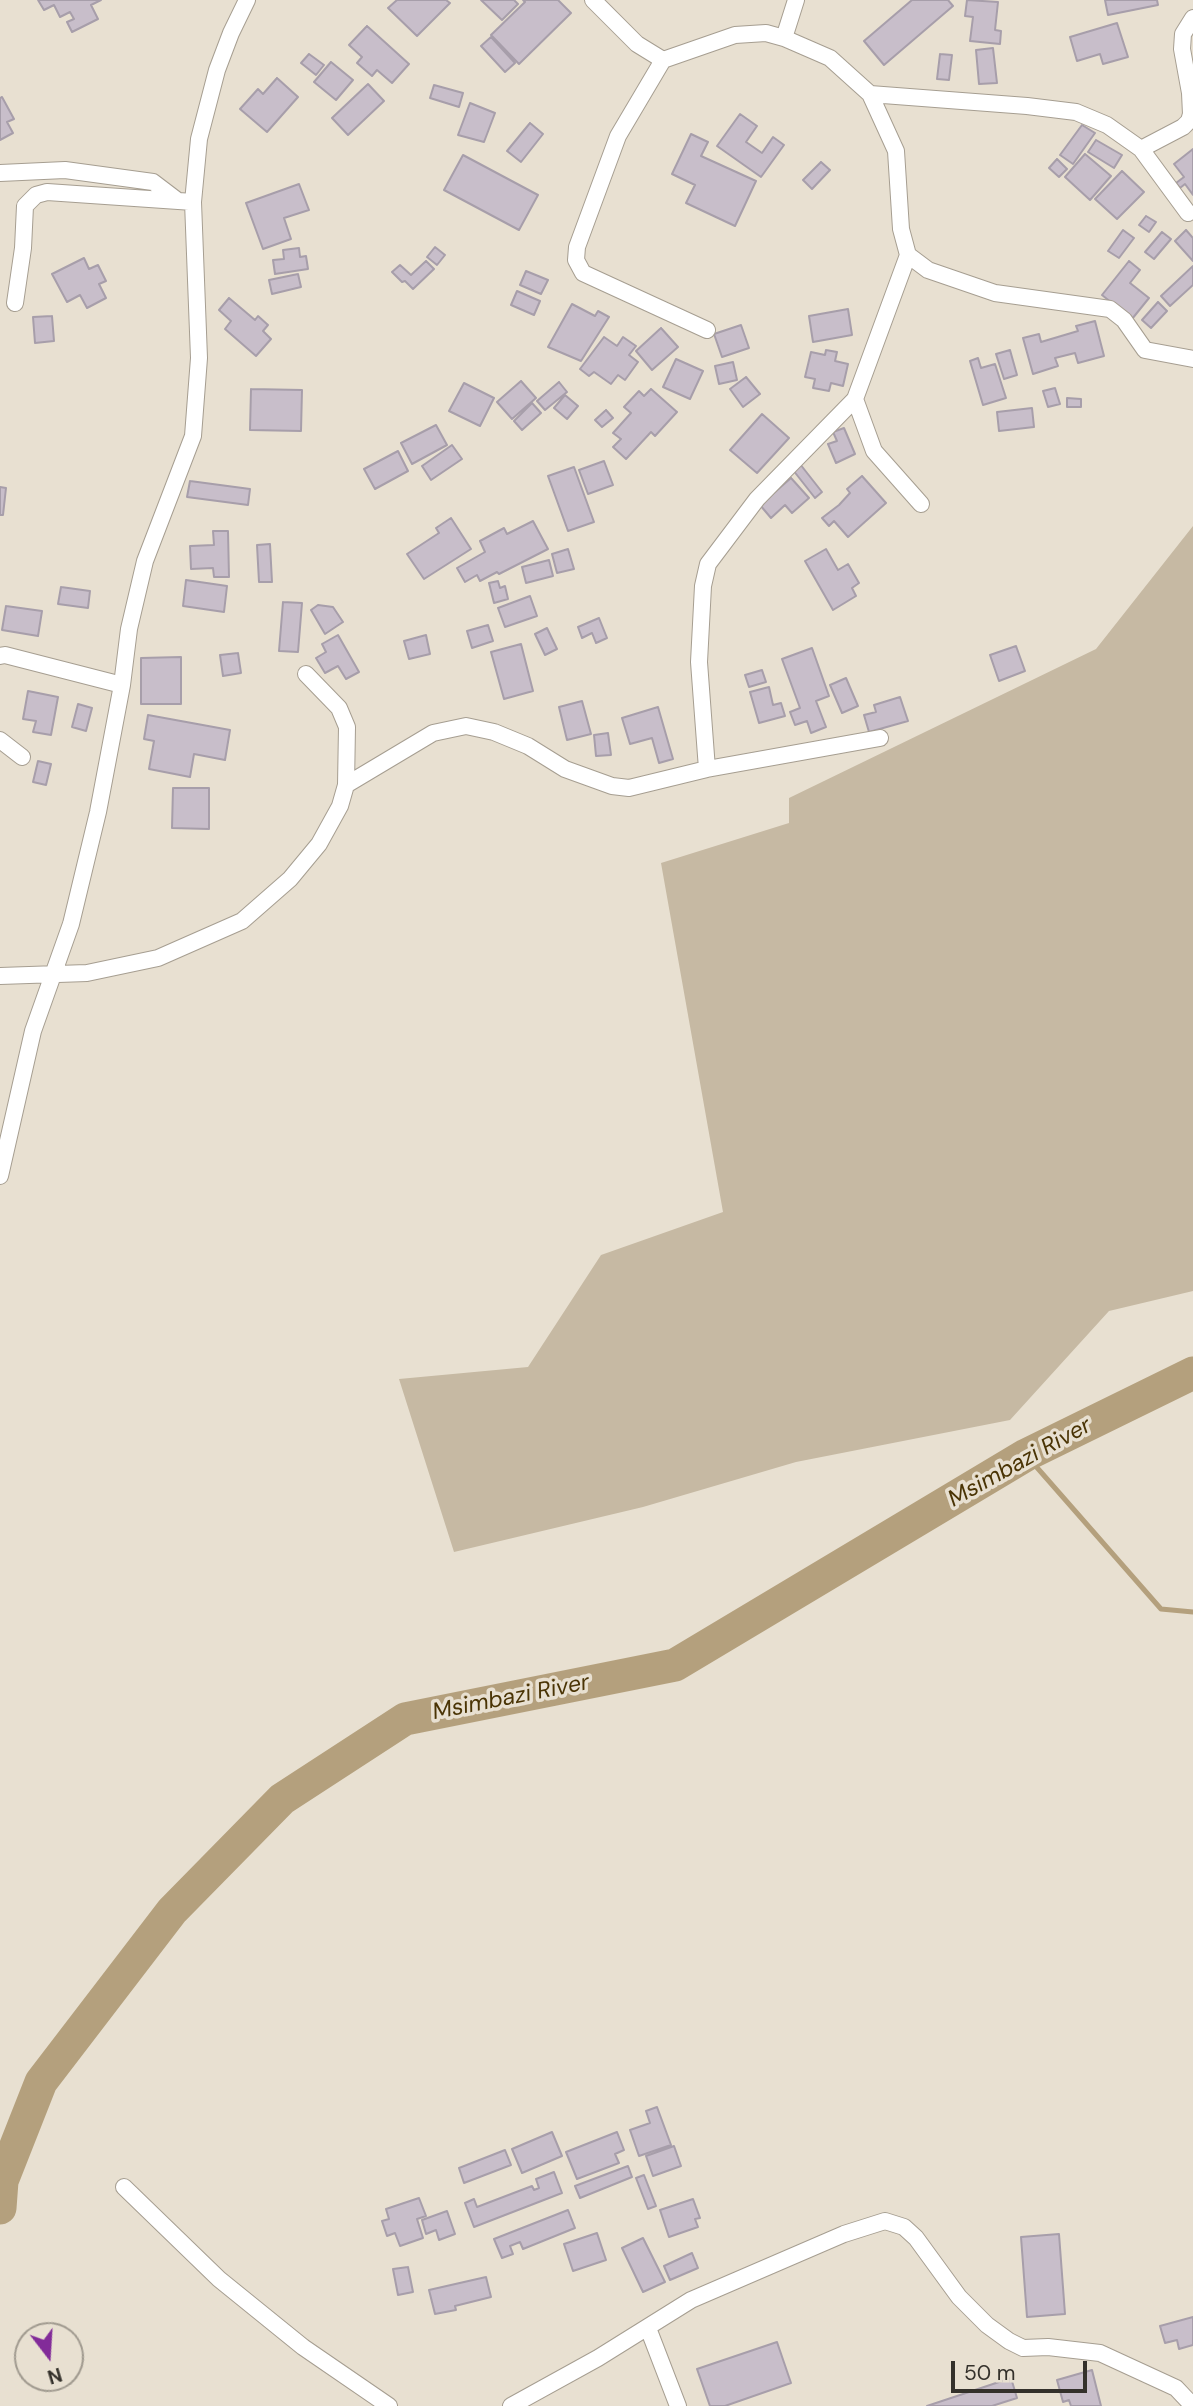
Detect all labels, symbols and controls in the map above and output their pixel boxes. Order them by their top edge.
water label: Msimbazi River [944,1412,1096,1514]
water label: Msimbazi River [430,1669,592,1727]
north arrow [14,2322,84,2392]
scale bar [955,2346,1092,2390]
text: 50 m [964,2359,1015,2387]
text: N [44,2362,65,2390]

